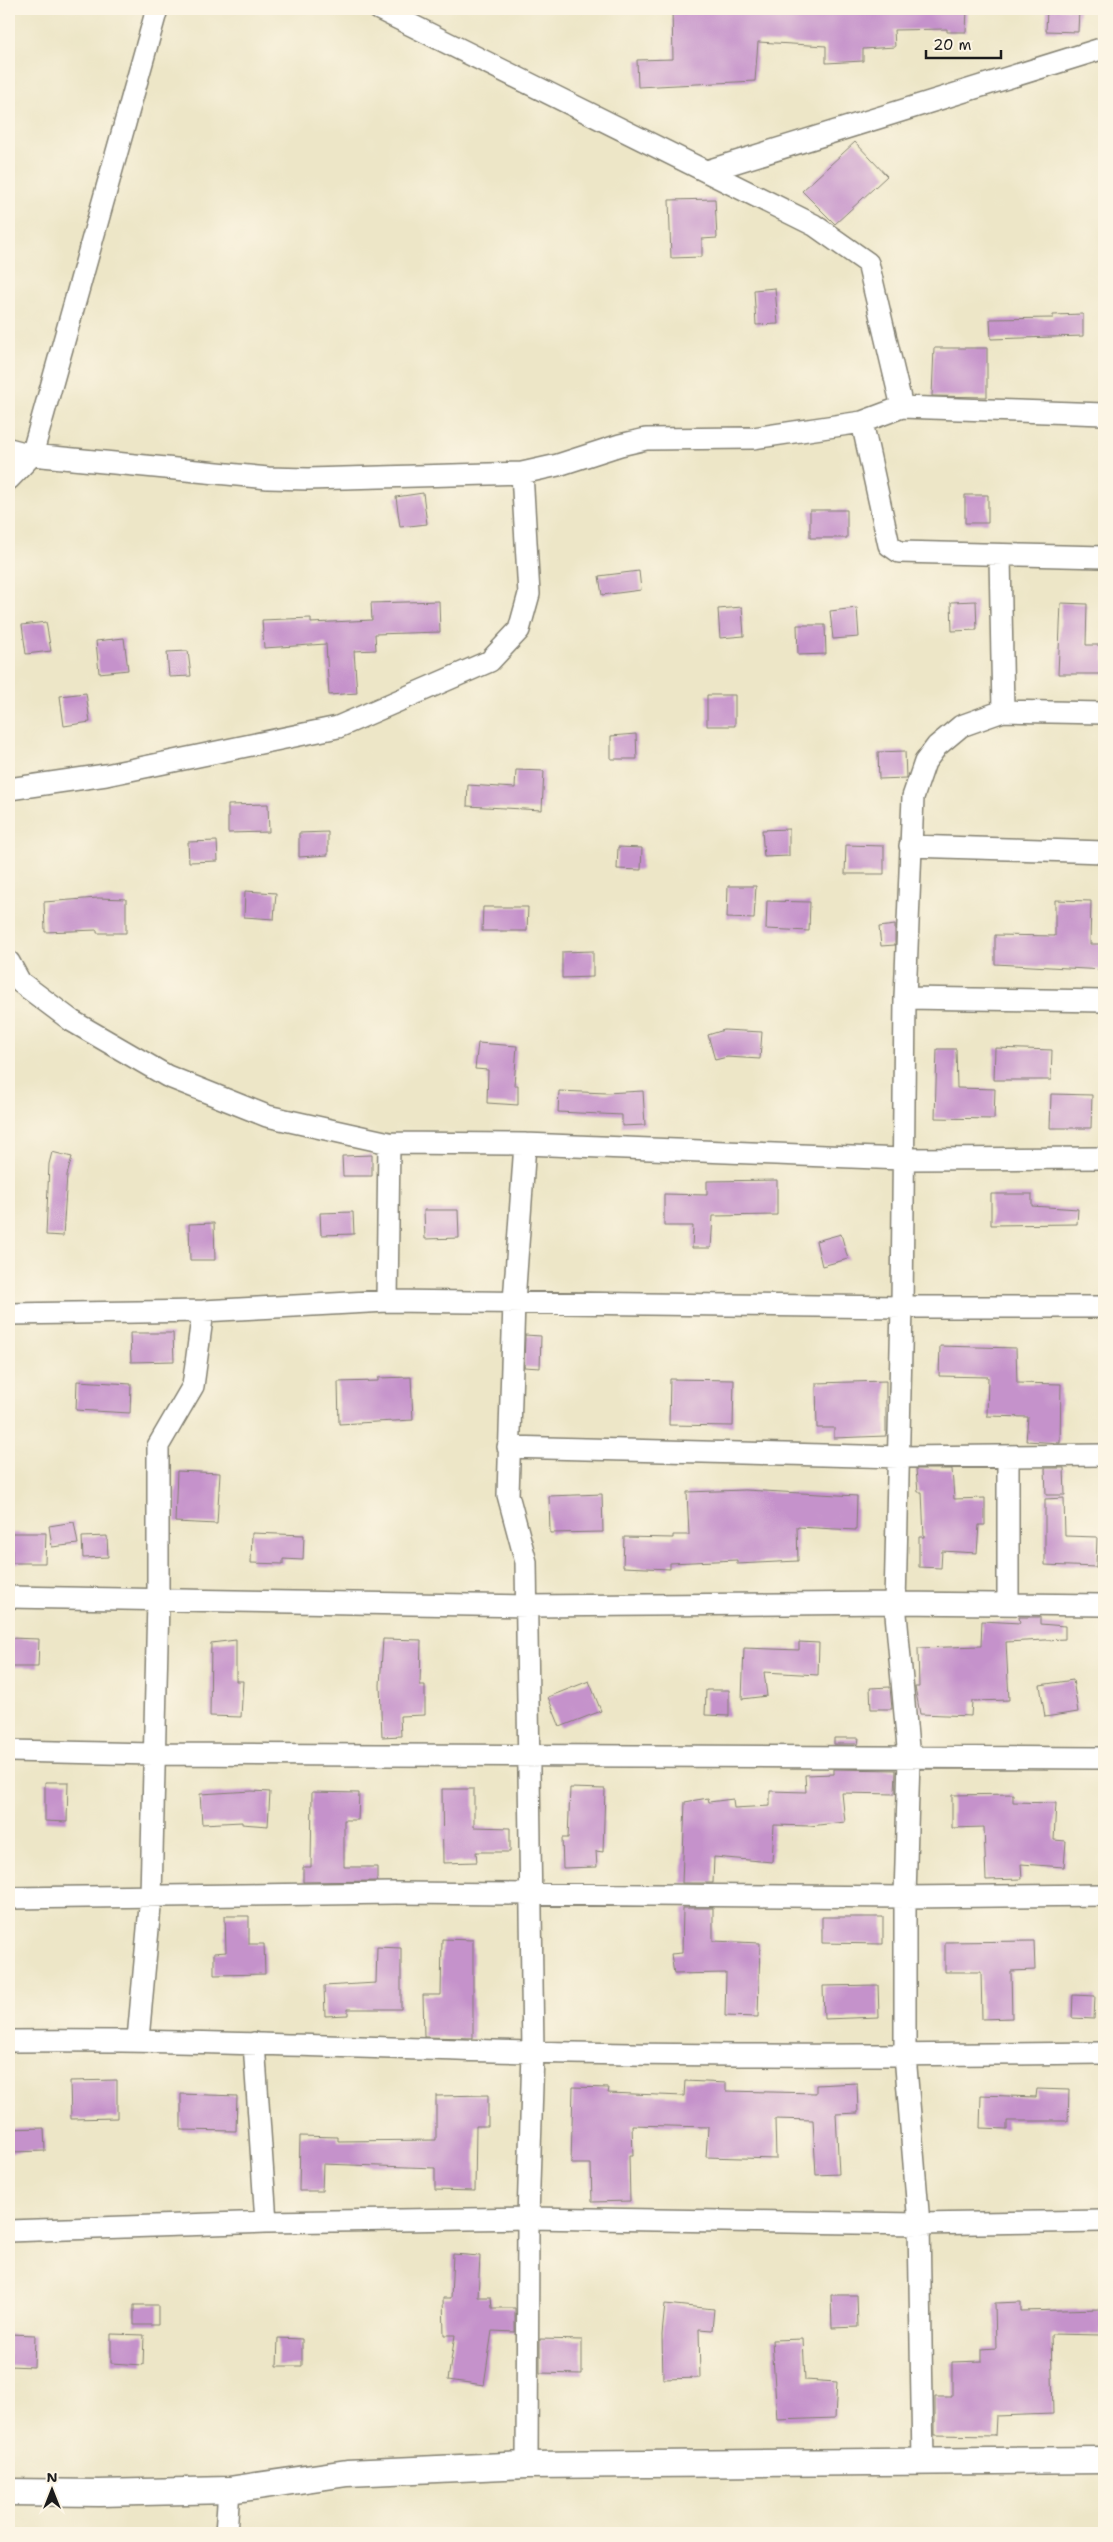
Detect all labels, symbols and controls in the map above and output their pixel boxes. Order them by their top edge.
scale bar [926,28,1000,60]
text: 20 m [933,35,972,55]
north arrow [28,2464,78,2514]
text: N [46,2468,58,2486]

